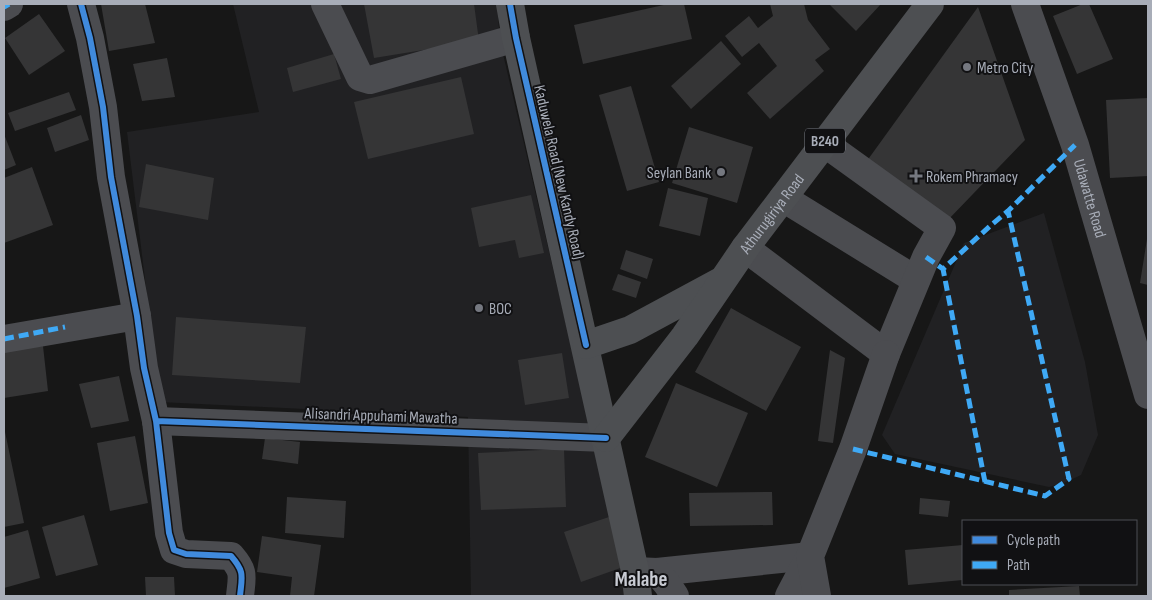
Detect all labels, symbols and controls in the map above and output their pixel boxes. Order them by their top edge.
place label: Metro City [977,59,1033,78]
marker: Metro City [961,61,973,73]
street label: Kaduwela Road (New Kandy Road) [529,83,588,261]
road number: B240 [805,128,845,154]
street label: Udawatte Road [1069,157,1110,240]
place label: Seylan Bank [647,164,711,183]
marker: Seylan Bank [715,166,727,178]
place label: Rokem Phramacy [926,168,1018,187]
marker: Rokem Phramacy [910,170,922,182]
street label: Athurugiriya Road [736,171,809,258]
place label: BOC [489,300,512,319]
marker: BOC [473,302,485,314]
street label: Alisandri Appuhami Mawatha [303,404,458,429]
legend [962,520,1137,585]
text: Cycle path [1007,531,1060,550]
text: Path [1007,556,1030,575]
district label: Malabe [615,567,667,592]

